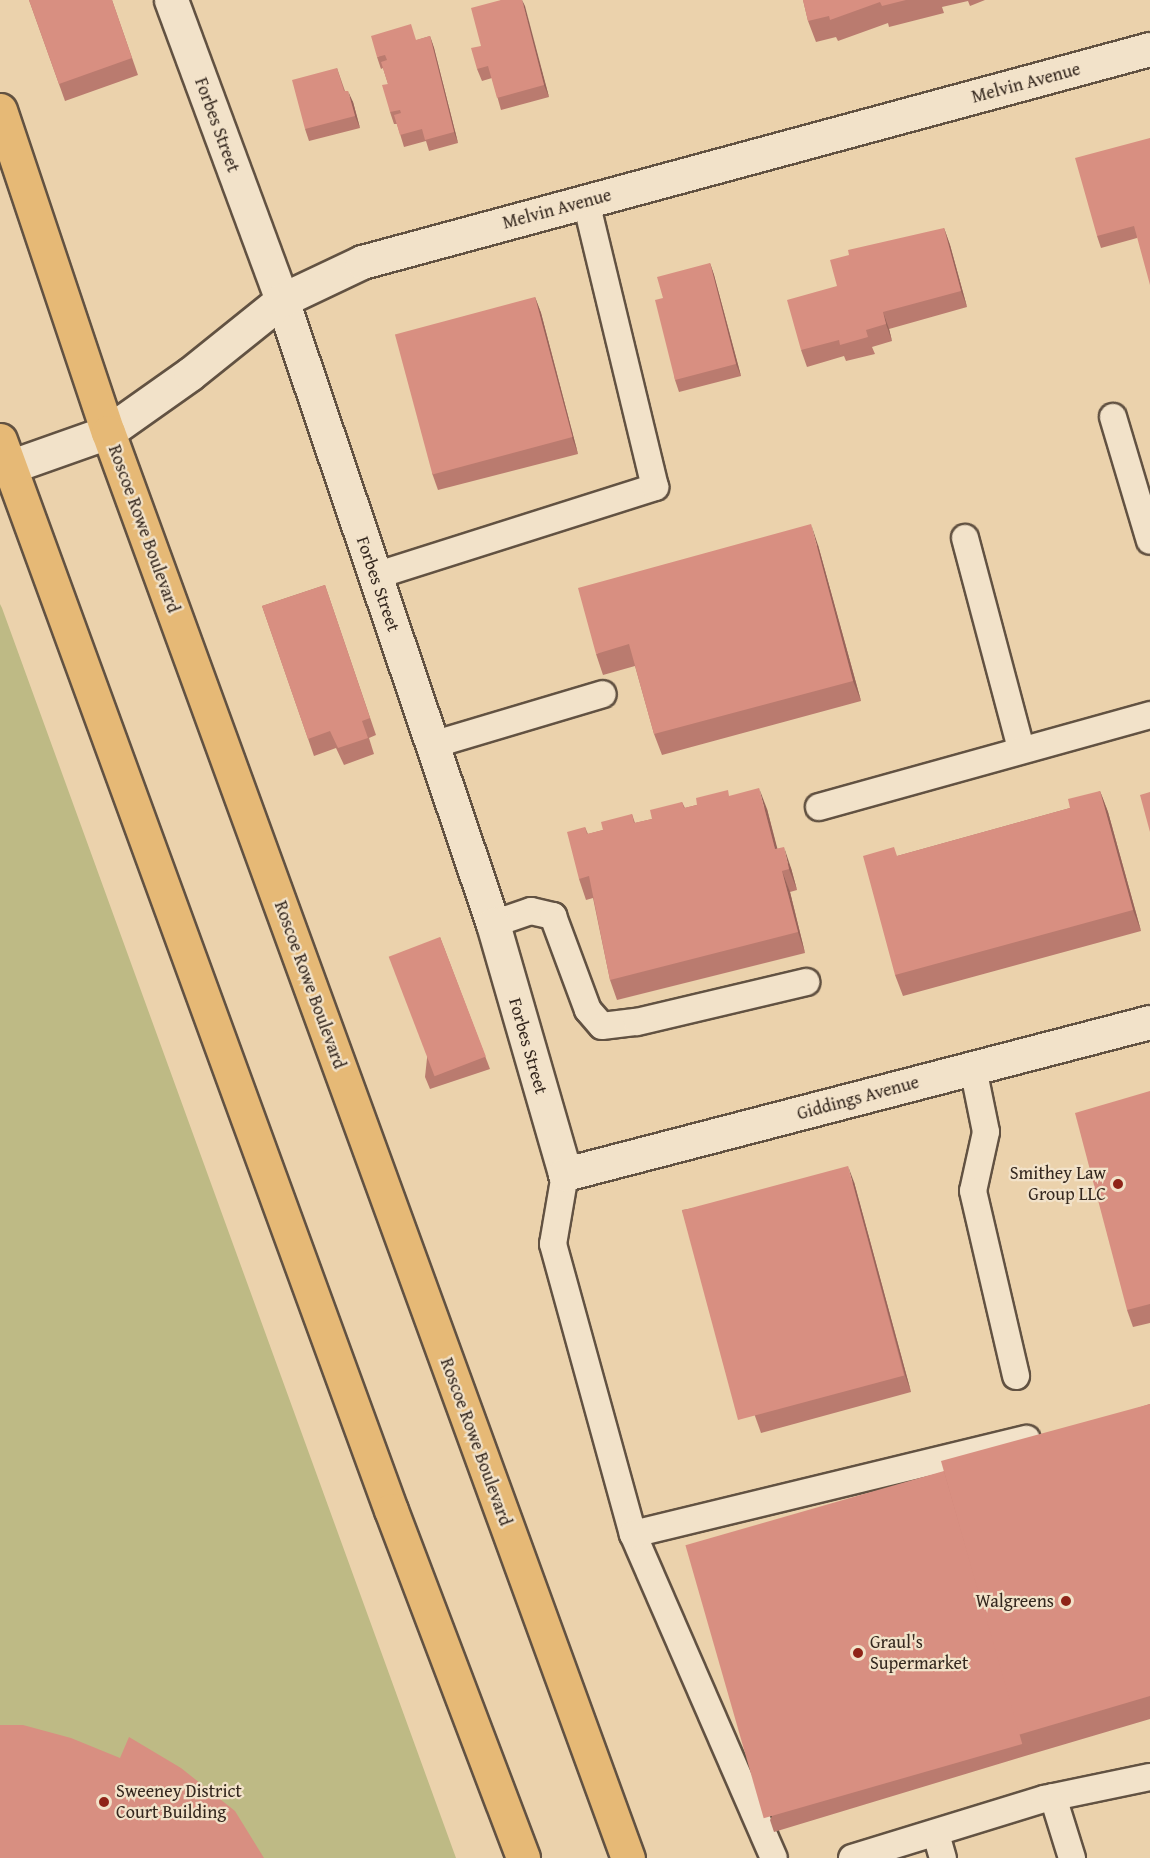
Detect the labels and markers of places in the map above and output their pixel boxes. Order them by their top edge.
place label: Smithey Law Group LLC [1010,1163,1106,1206]
marker: Smithey Law Group LLC [1111,1177,1125,1191]
place label: Walgreens [976,1590,1054,1612]
marker: Walgreens [1059,1594,1073,1608]
place label: Graul's Supermarket [870,1632,968,1674]
marker: Graul's Supermarket [851,1646,865,1660]
place label: Sweeney District Court Building [116,1781,242,1824]
marker: Sweeney District Court Building [97,1795,111,1809]

